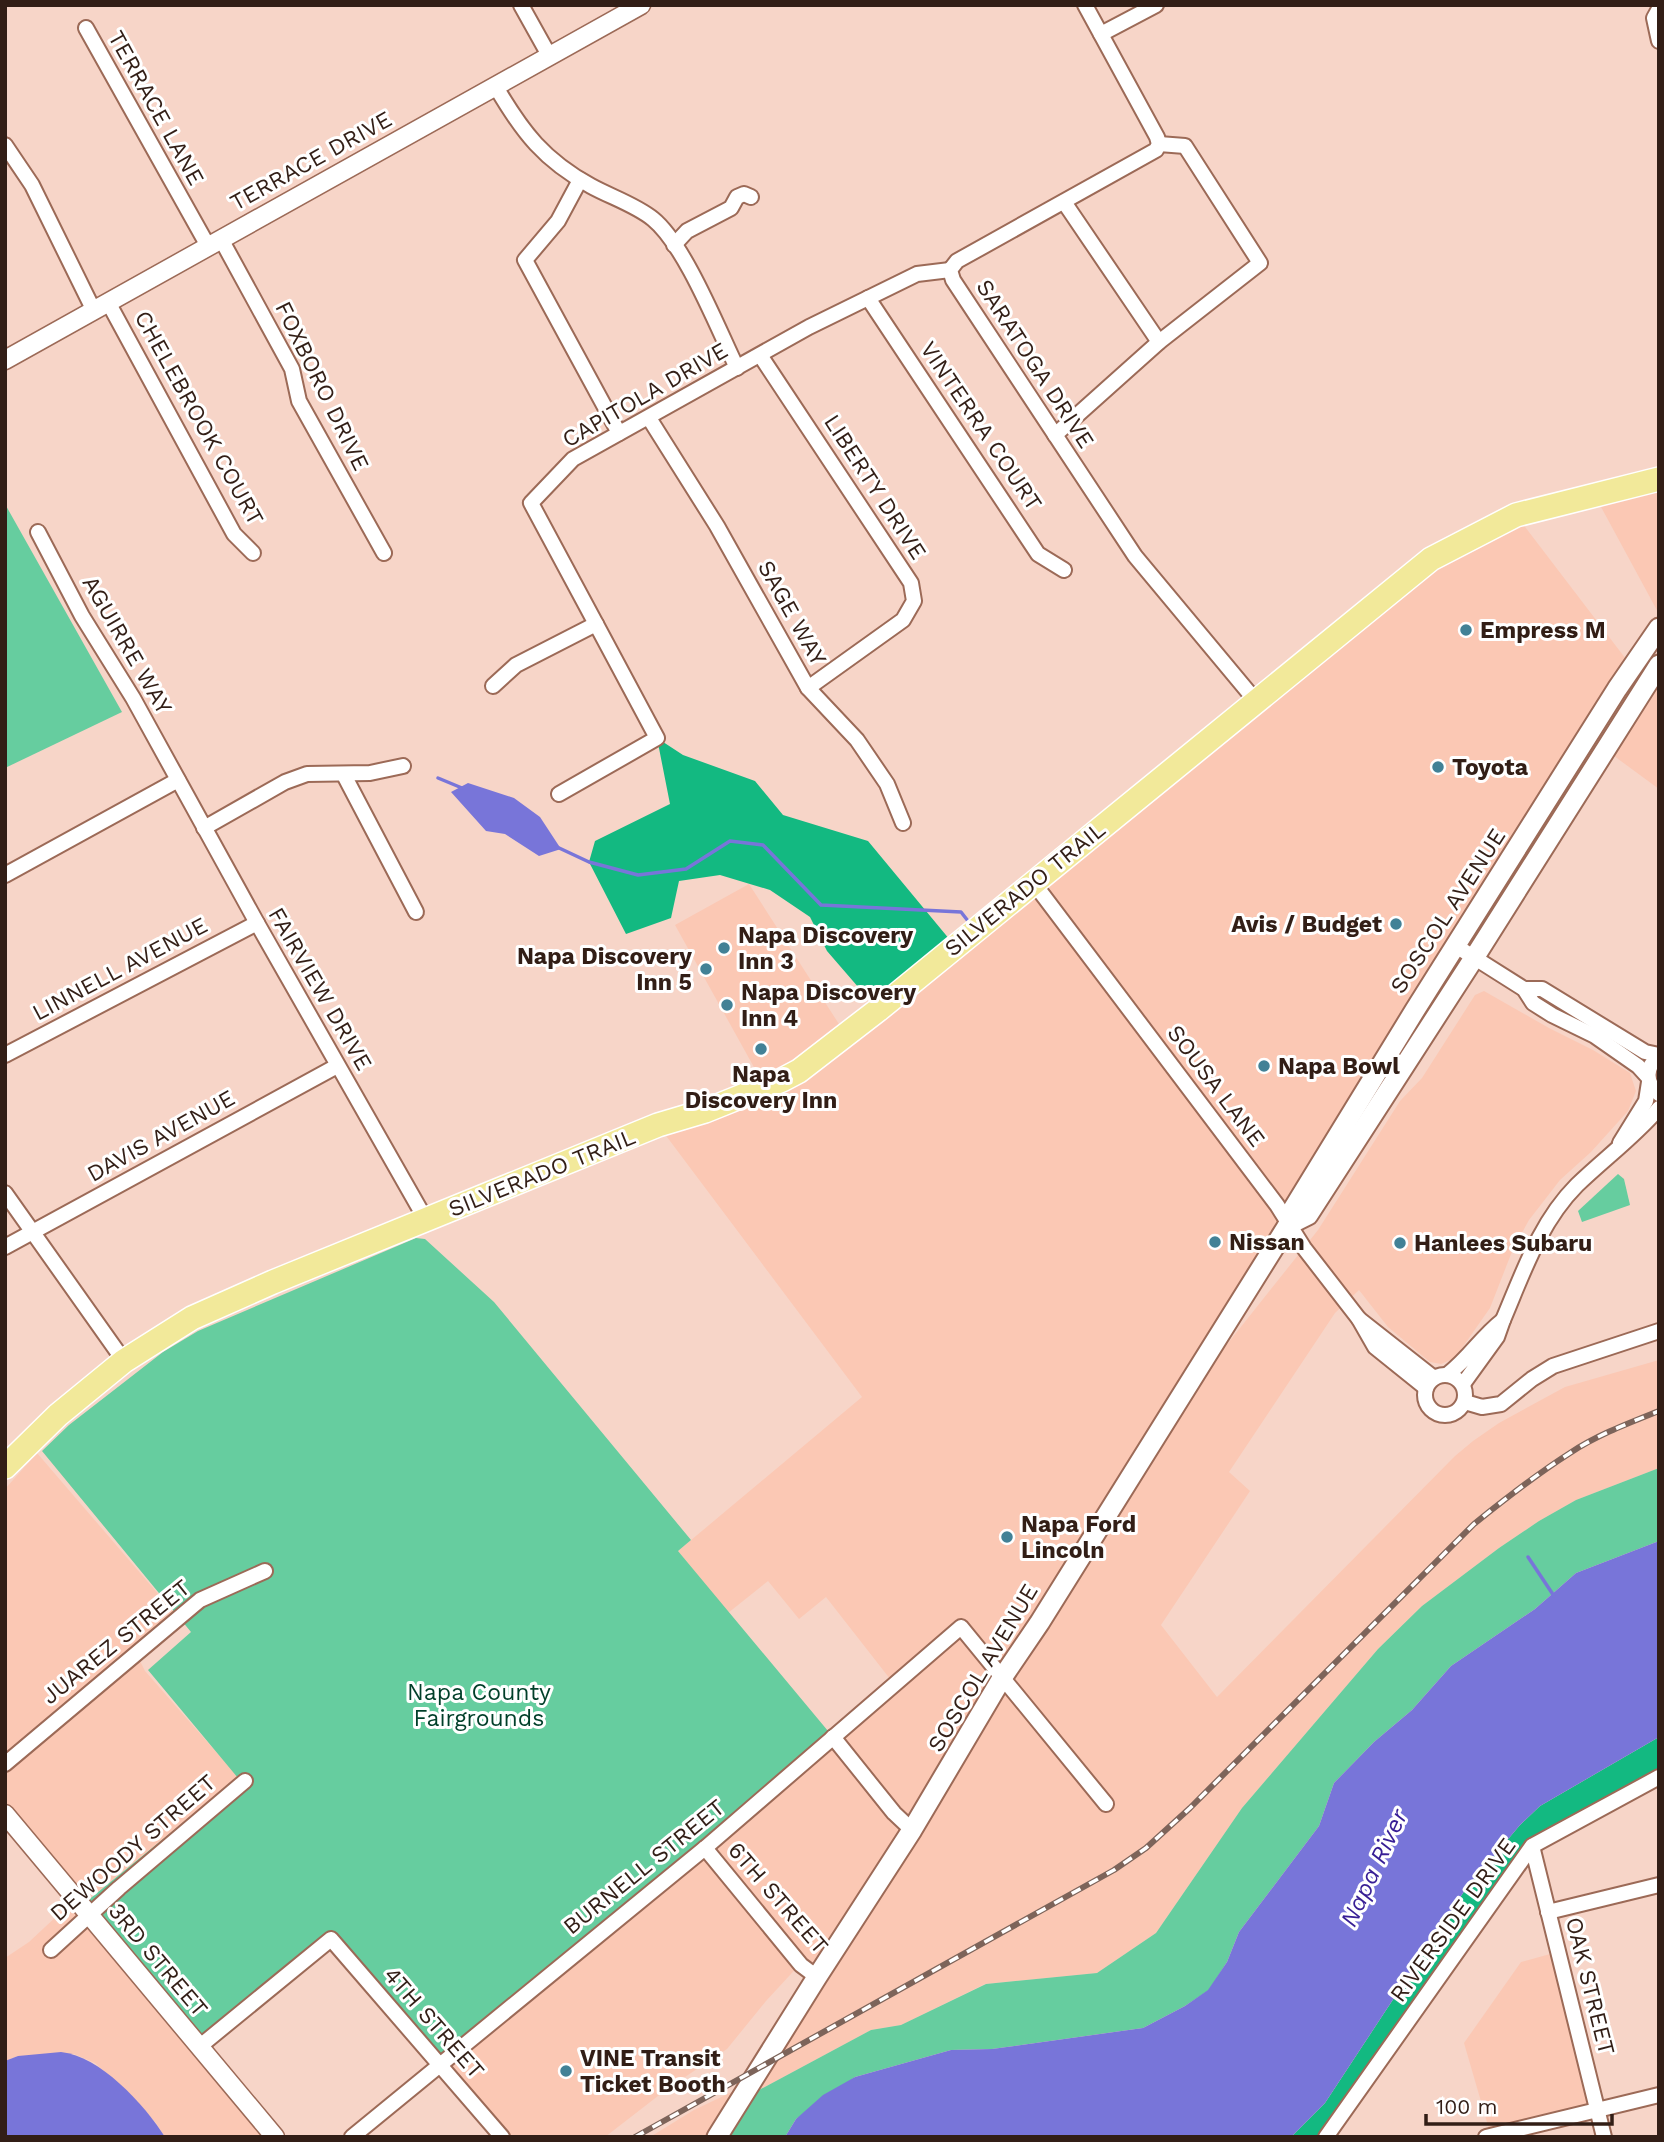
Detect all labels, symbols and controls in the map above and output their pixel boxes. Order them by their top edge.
street label: TERRACE LANE [102,26,210,190]
street label: TERRACE DRIVE [226,105,396,217]
street label: SARATOGA DRIVE [970,275,1100,453]
street label: FOXBORO DRIVE [269,297,375,475]
street label: CHELEBROOK COURT [129,306,269,530]
street label: VINTERRA COURT [914,336,1048,516]
street label: CAPITOLA DRIVE [557,337,733,453]
street label: LIBERTY DRIVE [818,410,932,564]
street label: SAGE WAY [752,556,832,670]
street label: AGUIRRE WAY [77,571,177,719]
place label: Empress M [1480,617,1606,644]
marker: Empress M [1458,622,1474,638]
place label: Toyota [1452,754,1529,781]
marker: Toyota [1430,759,1446,775]
street label: SILVERADO TRAIL [939,816,1111,962]
street label: SOSCOL AVENUE [1385,824,1511,998]
street label: FAIRVIEW DRIVE [262,903,378,1075]
place label: Avis / Budget [1231,911,1382,938]
street label: LINNELL AVENUE [28,912,212,1026]
marker: Avis / Budget [1388,916,1404,932]
place label: Napa Discovery Inn 3 [738,922,913,975]
marker: Napa Discovery Inn 3 [716,940,732,956]
place label: Napa Discovery Inn 5 [517,943,692,996]
marker: Napa Discovery Inn 5 [698,961,714,977]
place label: Napa Discovery Inn 4 [741,979,916,1032]
marker: Napa Discovery Inn 4 [719,997,735,1013]
street label: SOUSA LANE [1161,1020,1271,1152]
marker: Napa Discovery Inn [753,1041,769,1057]
place label: Napa Bowl [1278,1053,1400,1080]
marker: Napa Bowl [1256,1058,1272,1074]
place label: Napa Discovery Inn [685,1061,837,1114]
street label: DAVIS AVENUE [83,1084,239,1188]
street label: SILVERADO TRAIL [445,1123,639,1223]
place label: Nissan [1229,1229,1305,1256]
place label: Hanlees Subaru [1414,1230,1592,1257]
marker: Nissan [1207,1234,1223,1250]
marker: Hanlees Subaru [1392,1235,1408,1251]
place label: Napa Ford Lincoln [1021,1511,1136,1564]
marker: Napa Ford Lincoln [999,1529,1015,1545]
street label: JUAREZ STREET [36,1574,196,1710]
street label: SOSCOL AVENUE [922,1579,1044,1757]
park label: Napa County Fairgrounds [407,1679,551,1732]
street label: DEWOODY STREET [45,1769,221,1927]
street label: BURNELL STREET [558,1794,730,1940]
water label: Napa River [1335,1803,1414,1931]
street label: RIVERSIDE DRIVE [1385,1833,1521,2007]
street label: 6TH STREET [722,1837,834,1959]
street label: 3RD STREET [103,1898,213,2022]
street label: OAK STREET [1560,1914,1620,2058]
street label: 4TH STREET [378,1962,490,2084]
place label: VINE Transit Ticket Booth [580,2045,726,2098]
marker: VINE Transit Ticket Booth [558,2063,574,2079]
scale bar [1426,2082,1612,2126]
text: 100 m [1436,2094,1498,2119]

